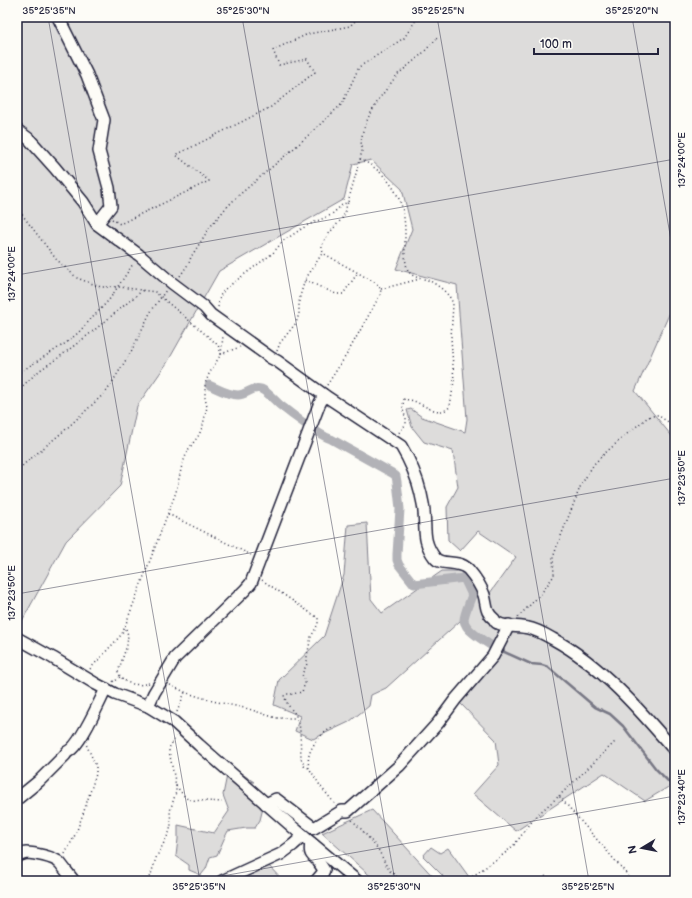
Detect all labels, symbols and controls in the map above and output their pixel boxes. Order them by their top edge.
text: 35°25'35"N [22,5,76,17]
text: 35°25'30"N [216,5,270,17]
text: 35°25'25"N [411,5,465,17]
text: 35°25'20"N [605,5,659,17]
scale bar [534,30,658,56]
text: 100 m [540,37,572,52]
text: 137°24'00"E [676,132,688,188]
text: 137°24'00"E [6,246,18,302]
text: 137°23'50"E [676,450,688,506]
text: 137°23'50"E [6,565,18,621]
text: 137°23'40"E [676,769,688,825]
north arrow [622,828,662,868]
text: N [626,844,640,855]
text: 35°25'35"N [172,881,226,893]
text: 35°25'30"N [367,881,421,893]
text: 35°25'25"N [561,881,615,893]

